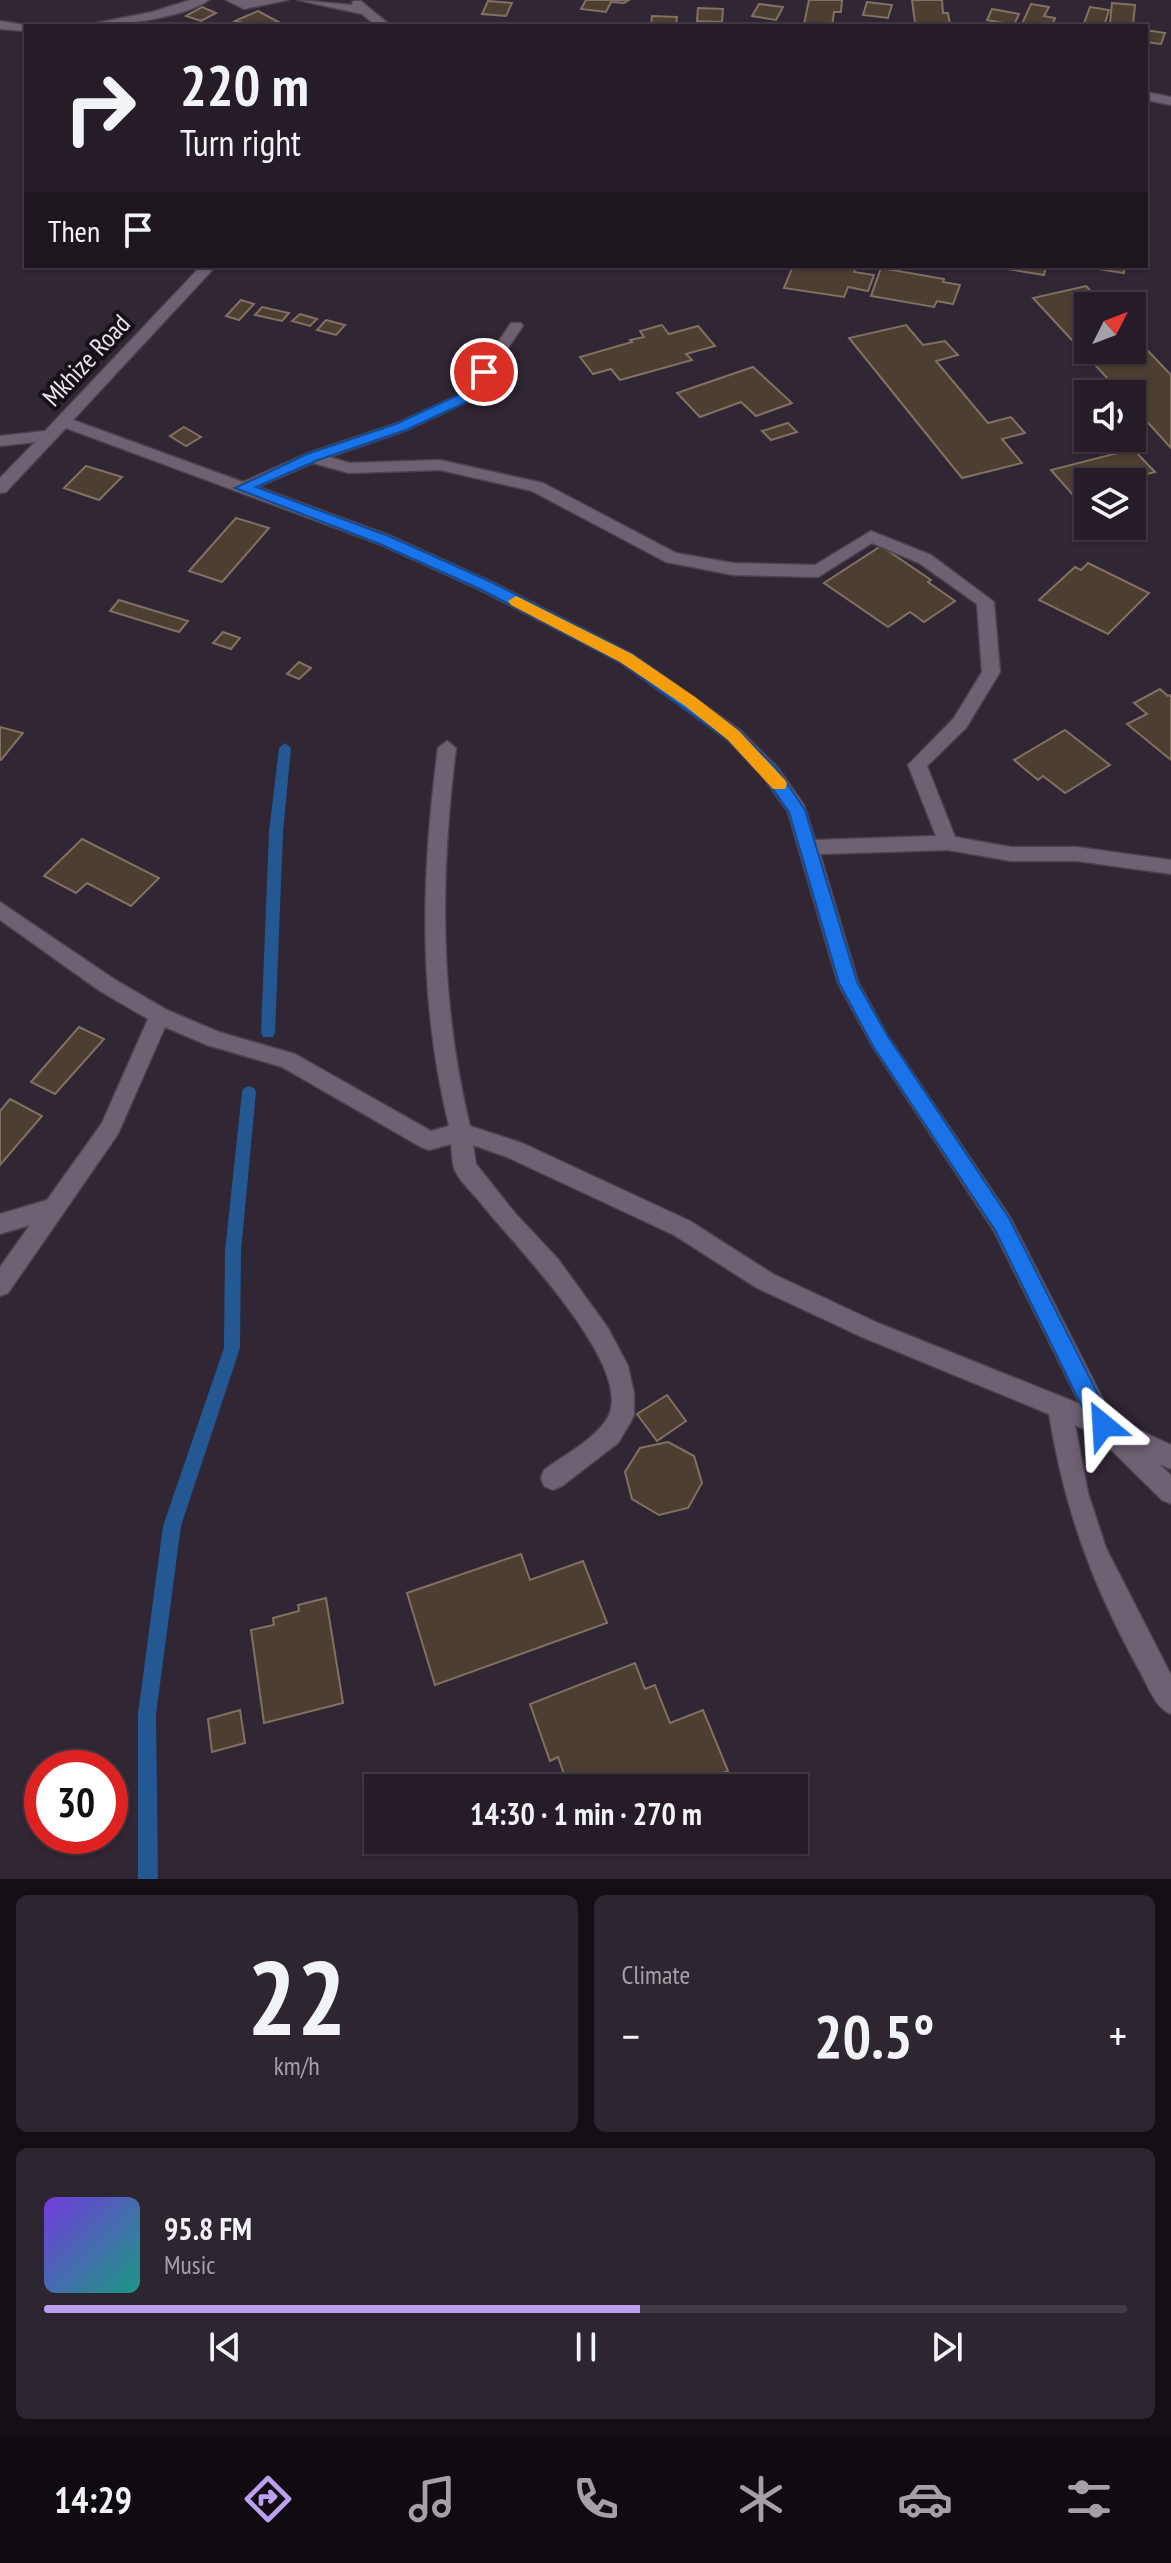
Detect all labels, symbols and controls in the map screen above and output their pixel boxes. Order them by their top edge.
text: 220 m [180,49,309,121]
icon: right [48,56,152,160]
text: Turn right [180,119,301,166]
icon: arrive [116,208,160,252]
text: Then [48,211,100,250]
north arrow [1074,292,1146,364]
map controls [1074,292,1146,540]
street label: Mkhize Road [35,307,137,413]
pin [450,338,518,406]
icon: arrive [462,350,506,394]
button: sound [1074,380,1146,452]
button: layers [1074,468,1146,540]
position arrow [1061,1383,1145,1467]
speed limit sign: 30 [24,1750,128,1854]
text: 14:30 · 1 min · 270 m [470,1794,702,1833]
text: 22 [247,1929,346,2064]
text: Climate [622,1958,690,1991]
text: 20.5° [814,1997,935,2075]
text: − [622,2007,640,2064]
text: + [1109,2007,1127,2064]
text: km/h [274,2049,320,2082]
text: 95.8 FM [164,2209,252,2248]
text: Music [164,2248,216,2281]
icon: previous [203,2325,247,2369]
icon: pause [564,2325,608,2369]
icon: next [925,2325,969,2369]
icon: directions [240,2471,296,2527]
icon: music [404,2471,460,2527]
icon: phone [568,2471,624,2527]
icon: climate [733,2471,789,2527]
icon: car [897,2471,953,2527]
icon: filters [1061,2471,1117,2527]
text: 14:29 [54,2476,132,2523]

